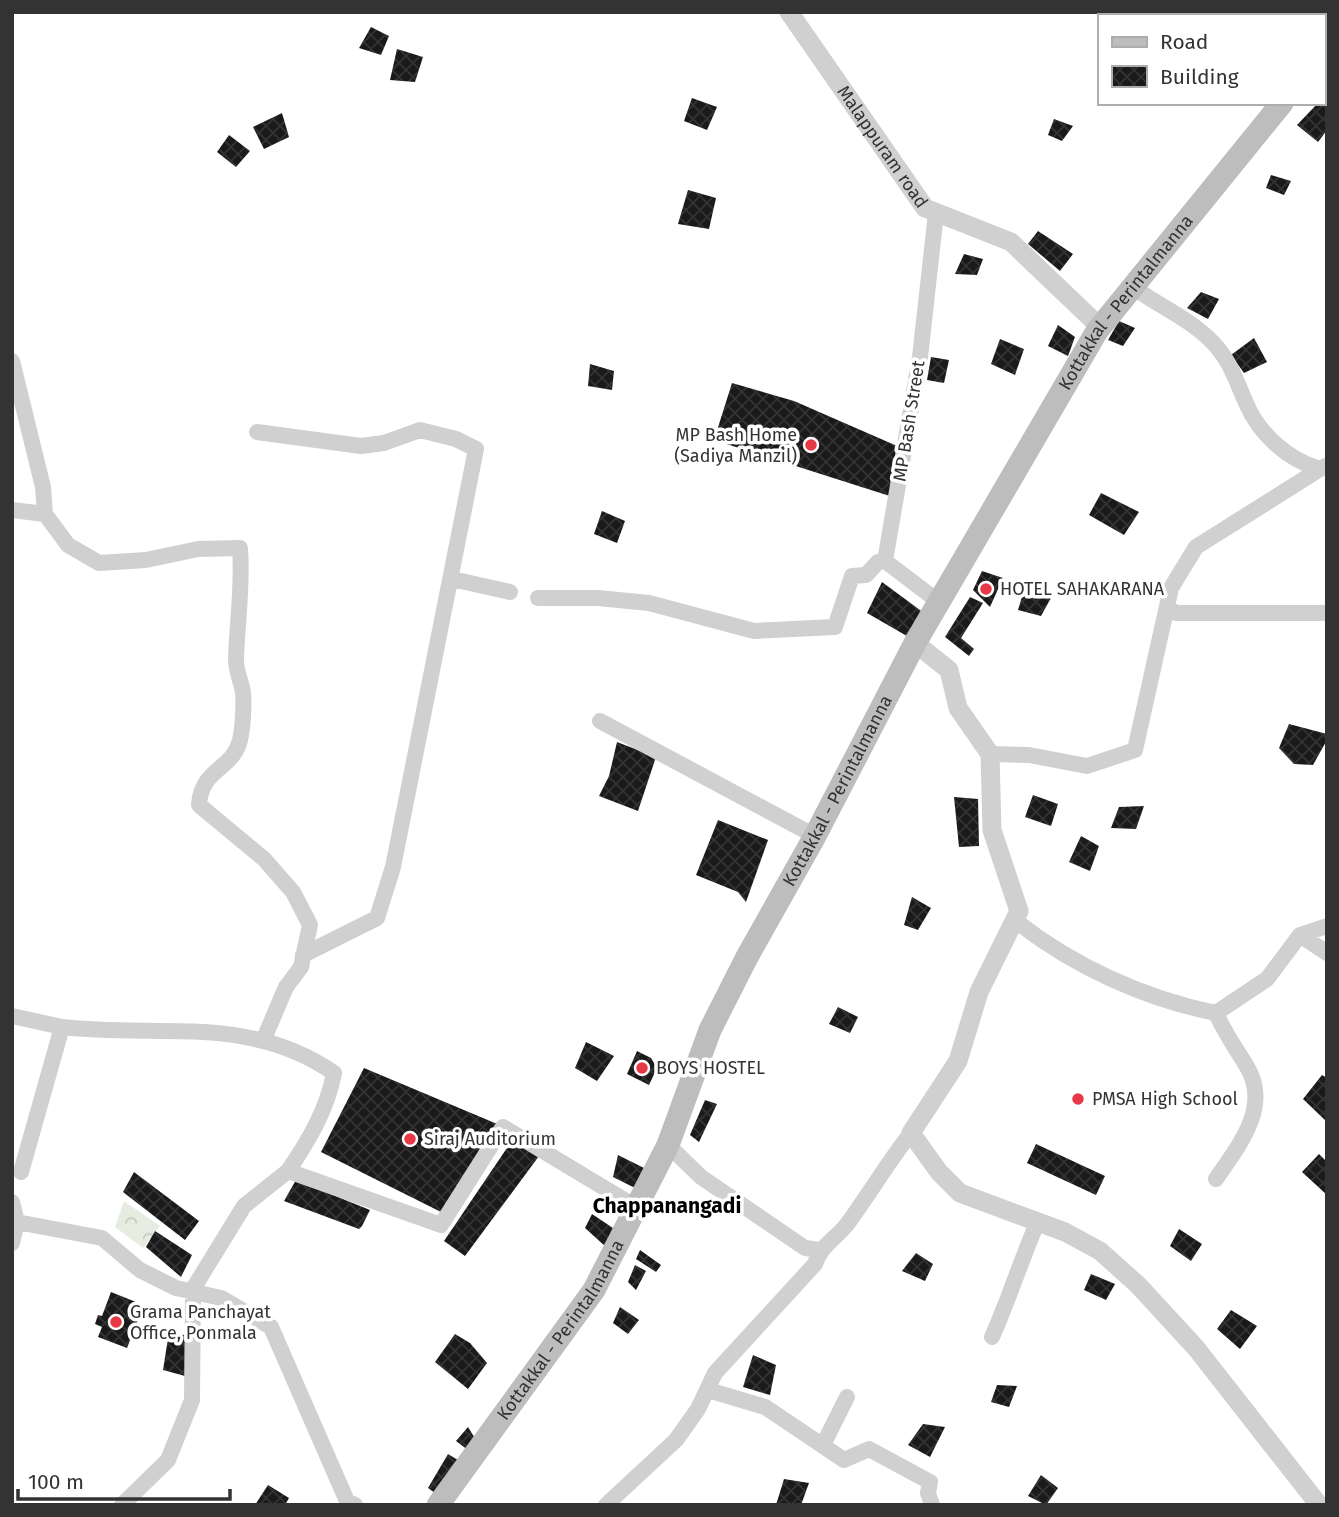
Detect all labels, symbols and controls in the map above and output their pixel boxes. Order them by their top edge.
legend [1098,14,1325,105]
text: Road [1160,29,1208,55]
text: Building [1160,64,1239,90]
street label: Malappuram road [832,81,933,212]
street label: Kottakkal - Perintalmanna [1054,210,1198,394]
street label: MP Bash Street [889,358,930,483]
place label: MP Bash Home (Sadiya Manzil) [674,424,797,467]
marker: MP Bash Home (Sadiya Manzil) [803,437,819,453]
place label: HOTEL SAHAKARANA [1000,578,1165,600]
marker: HOTEL SAHAKARANA [978,581,994,597]
street label: Kottakkal - Perintalmanna [778,691,897,890]
place label: BOYS HOSTEL [656,1057,765,1079]
marker: BOYS HOSTEL [634,1060,650,1076]
place label: PMSA High School [1092,1088,1238,1110]
marker: PMSA High School [1070,1091,1086,1107]
place label: Siraj Auditorium [424,1128,556,1150]
marker: Siraj Auditorium [402,1131,418,1147]
district label: Chappanangadi [593,1193,741,1219]
street label: Kottakkal - Perintalmanna [492,1236,629,1425]
place label: Grama Panchayat Office, Ponmala [130,1301,271,1344]
marker: Grama Panchayat Office, Ponmala [108,1314,124,1330]
scale bar [18,1458,229,1502]
text: 100 m [28,1469,84,1495]

